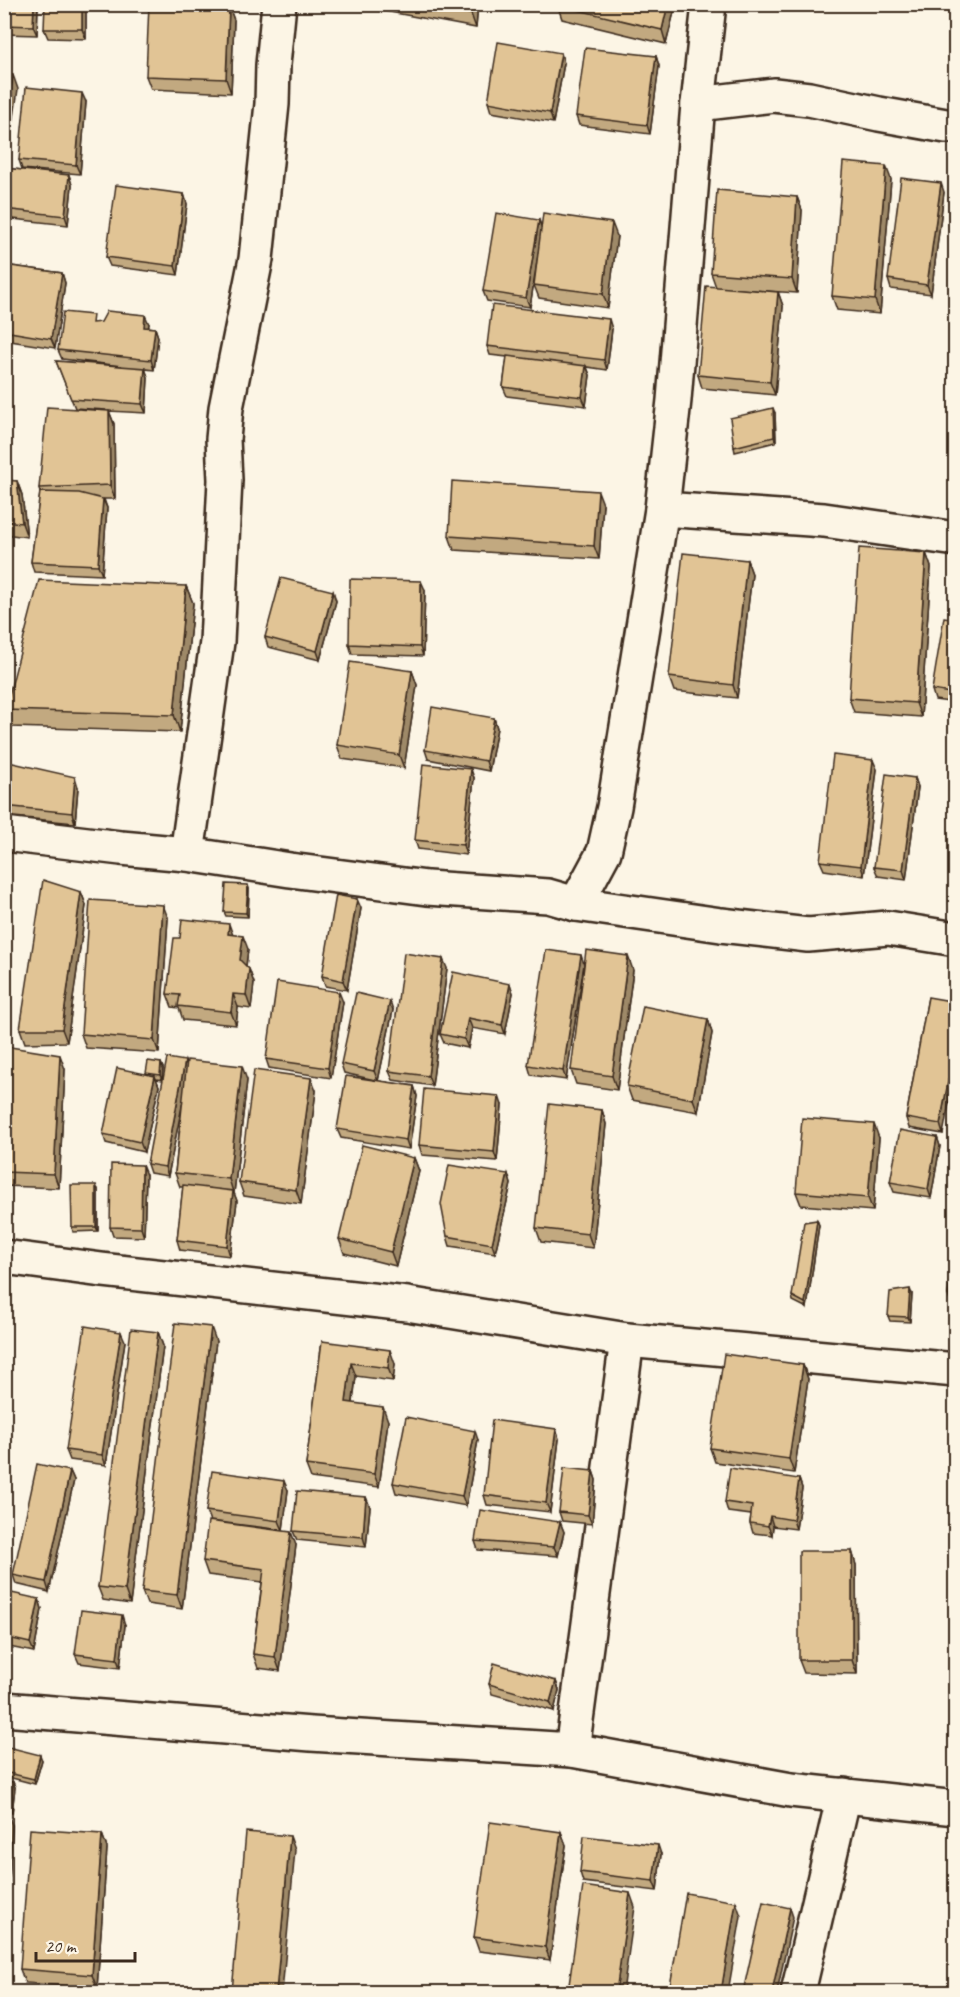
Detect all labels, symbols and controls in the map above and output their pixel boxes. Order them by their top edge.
scale bar [36,1925,135,1963]
text: 20 m [45,1935,78,1957]

